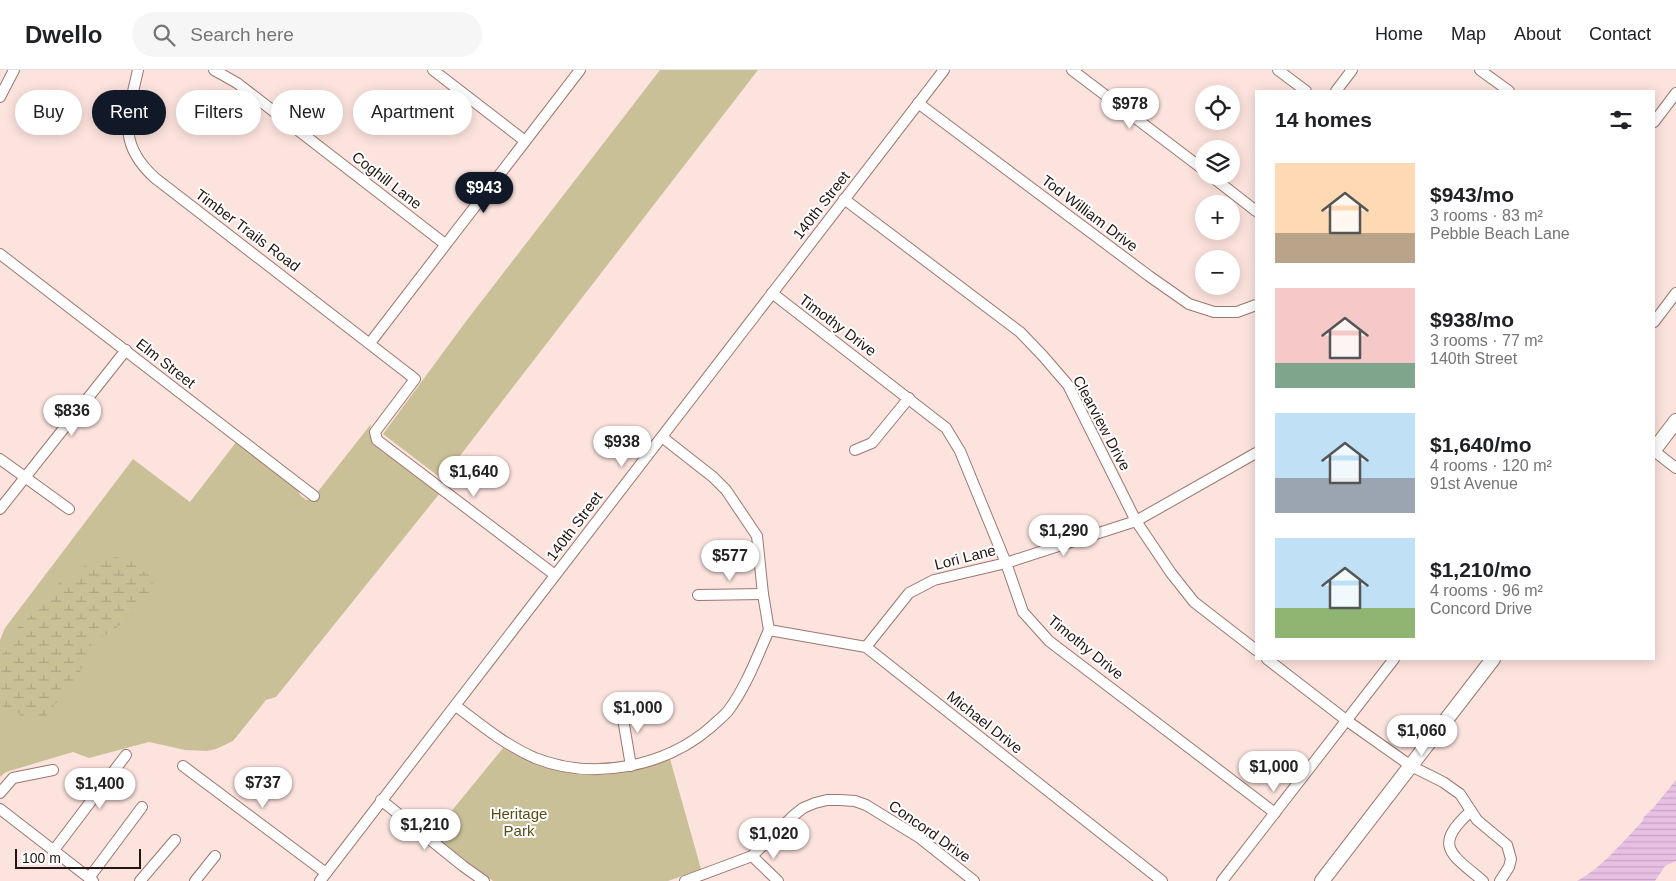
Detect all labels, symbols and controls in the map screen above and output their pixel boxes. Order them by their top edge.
search box [132,12,482,57]
text: Dwello [25,21,102,48]
icon: search [150,21,178,49]
text: Search here [190,24,294,45]
text: Home [1375,24,1423,44]
text: Map [1451,24,1486,44]
text: About [1514,24,1561,44]
text: Contact [1589,24,1651,44]
map controls [1195,85,1240,295]
button: locate [1195,85,1240,130]
pin: $978 [1100,88,1160,130]
chip: Buy [15,90,82,135]
chip: Rent [92,90,166,135]
chip: Filters [176,90,261,135]
chip: New [271,90,343,135]
chip: Apartment [353,90,472,135]
text: $978 [1112,95,1148,112]
icon: filters [1607,106,1635,134]
text: 14 homes [1275,108,1372,131]
button: layers [1195,140,1240,185]
street label: Coghill Lane [349,148,425,212]
street label: 140th Street [789,167,853,242]
street label: Tod William Drive [1039,171,1141,255]
pin: $943 [454,172,514,214]
text: $943 [466,179,502,196]
icon: home [1315,183,1375,243]
text: $943/mo [1430,183,1514,206]
street label: Timber Trails Road [193,185,303,275]
button: + [1195,195,1240,240]
text: 3 rooms · 83 m² [1430,207,1543,224]
text: Pebble Beach Lane [1430,225,1570,242]
button: − [1195,250,1240,295]
street label: Timothy Drive [796,291,880,359]
icon: home [1315,308,1375,368]
text: $938/mo [1430,308,1514,331]
text: 3 rooms · 77 m² [1430,332,1543,349]
street label: Elm Street [133,335,199,392]
text: 140th Street [1430,350,1517,367]
street label: Clearview Drive [1070,373,1134,473]
pin: $836 [42,394,102,437]
text: $836 [54,402,90,419]
pin: $938 [592,426,652,468]
text: $938 [604,433,640,450]
icon: home [1315,433,1375,493]
text: $1,640/mo [1430,433,1532,456]
pin: $1,640 [433,456,515,498]
text: 4 rooms · 120 m² [1430,457,1552,474]
text: $1,640 [450,463,498,480]
text: 91st Avenue [1430,475,1518,492]
street label: 140th Street [543,488,606,564]
pin: $1,290 [1023,514,1105,557]
text: $1,290 [1040,522,1088,539]
pin: $577 [700,540,760,582]
street label: Lori Lane [933,541,997,573]
text: $577 [712,547,748,564]
icon: home [1315,558,1375,618]
text: $1,210/mo [1430,558,1532,581]
text: 4 rooms · 96 m² [1430,582,1543,599]
text: Concord Drive [1430,600,1532,617]
street label: Timothy Drive [1045,611,1127,683]
street label: Michael Drive [944,687,1026,757]
pin: $1,000 [597,692,679,734]
text: $1,000 [614,699,662,716]
pin: $1,060 [1381,714,1463,757]
text: $1,060 [1398,722,1446,739]
pin: $1,000 [1233,750,1315,793]
text: $1,000 [1250,758,1298,775]
pin: $737 [233,766,293,809]
pin: $1,400 [59,768,141,810]
text: $737 [245,774,281,791]
text: $1,400 [76,775,124,792]
street label: Concord Drive [886,797,974,865]
park label: Heritage Park [491,805,547,839]
pin: $1,210 [384,808,466,851]
text: $1,210 [401,816,449,833]
pin: $1,020 [733,818,815,860]
text: $1,020 [750,825,798,842]
scale bar [15,846,141,869]
text: 100 m [22,850,61,866]

